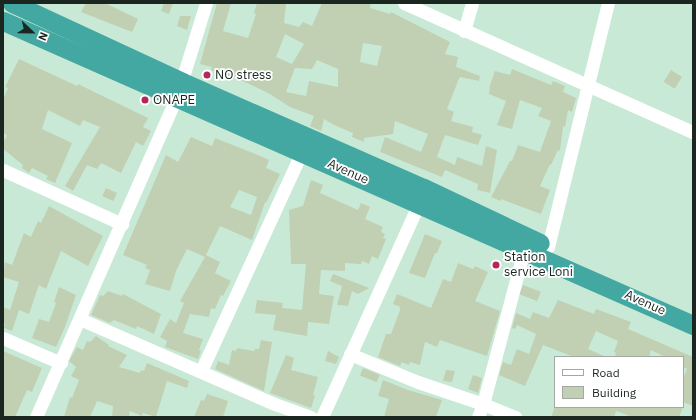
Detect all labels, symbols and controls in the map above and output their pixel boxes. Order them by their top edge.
north arrow [12,12,52,52]
text: N [35,30,51,43]
place label: NO stress [215,67,272,83]
marker: NO stress [202,70,212,80]
place label: ONAPE [153,92,195,108]
marker: ONAPE [140,95,150,105]
street label: Avenue [325,156,371,188]
place label: Station service Loni [504,250,573,281]
marker: Station service Loni [491,260,501,270]
street label: Avenue [622,287,668,319]
legend [554,356,684,408]
text: Road [592,365,620,380]
text: Building [592,385,636,400]

